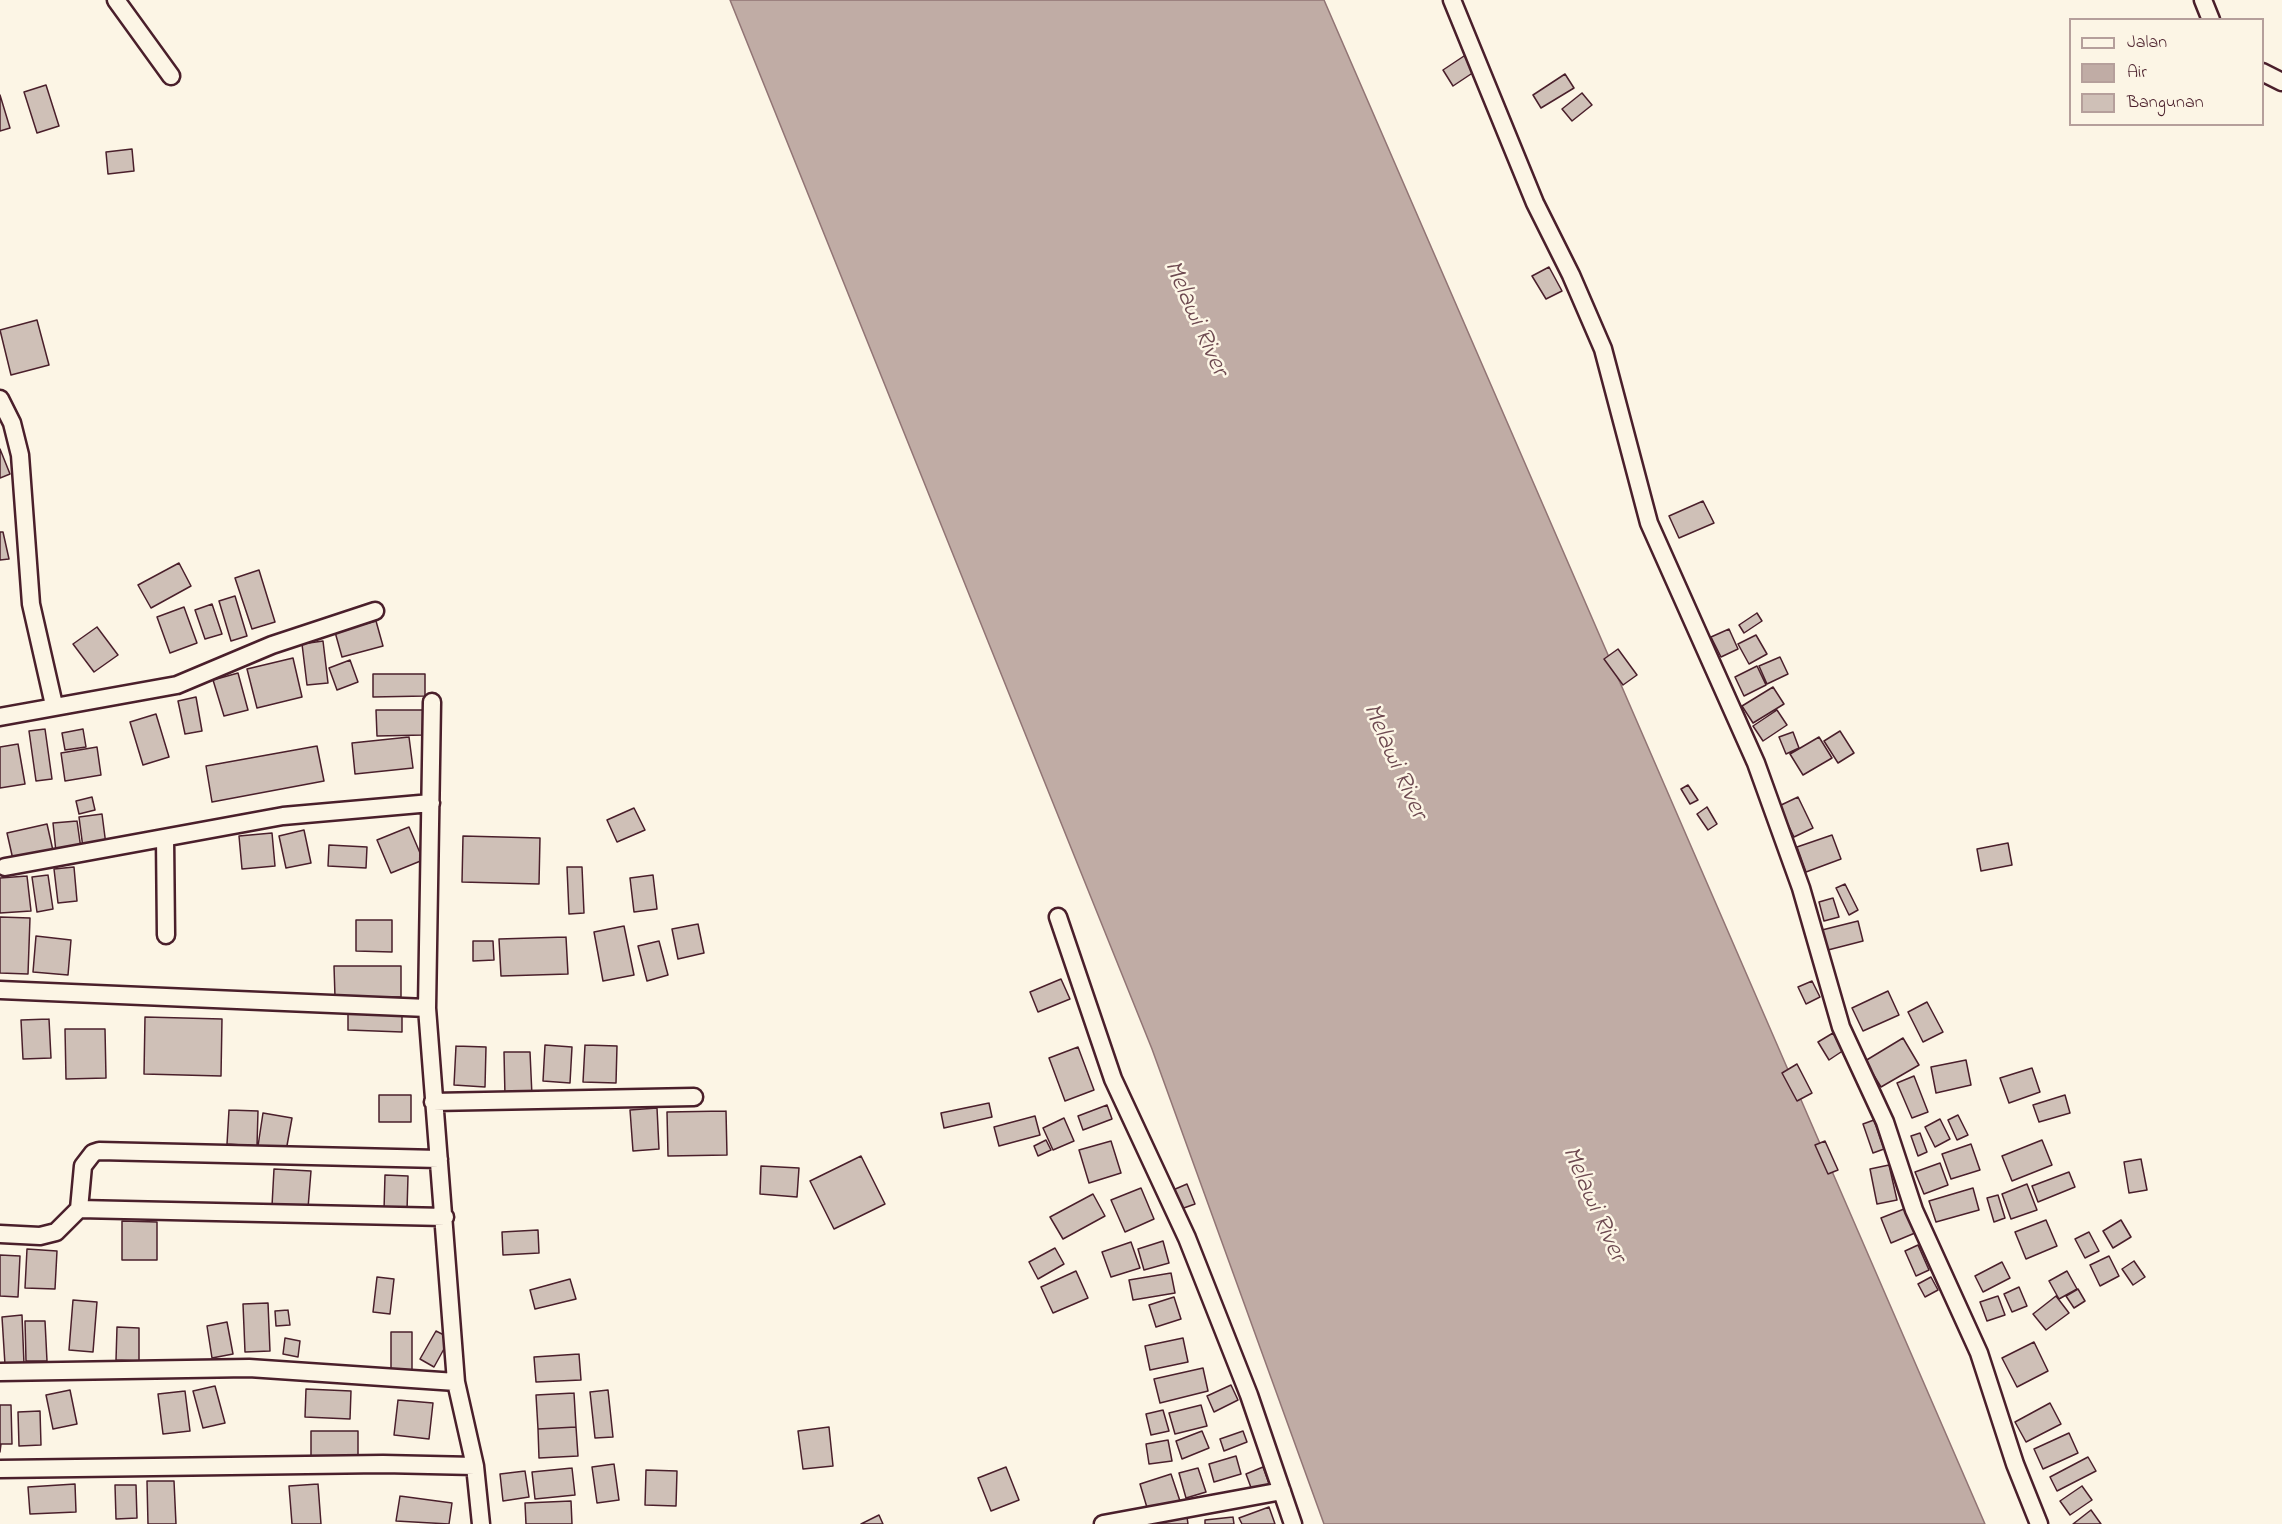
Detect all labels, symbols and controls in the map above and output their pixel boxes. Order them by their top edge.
legend [2069,18,2264,126]
text: Jalan [2127,30,2167,56]
text: Air [2127,60,2147,86]
text: Bangunan [2127,90,2204,116]
water label: Melawi River [1155,256,1233,382]
water label: Melawi River [1354,699,1432,825]
water label: Melawi River [1553,1142,1631,1268]

